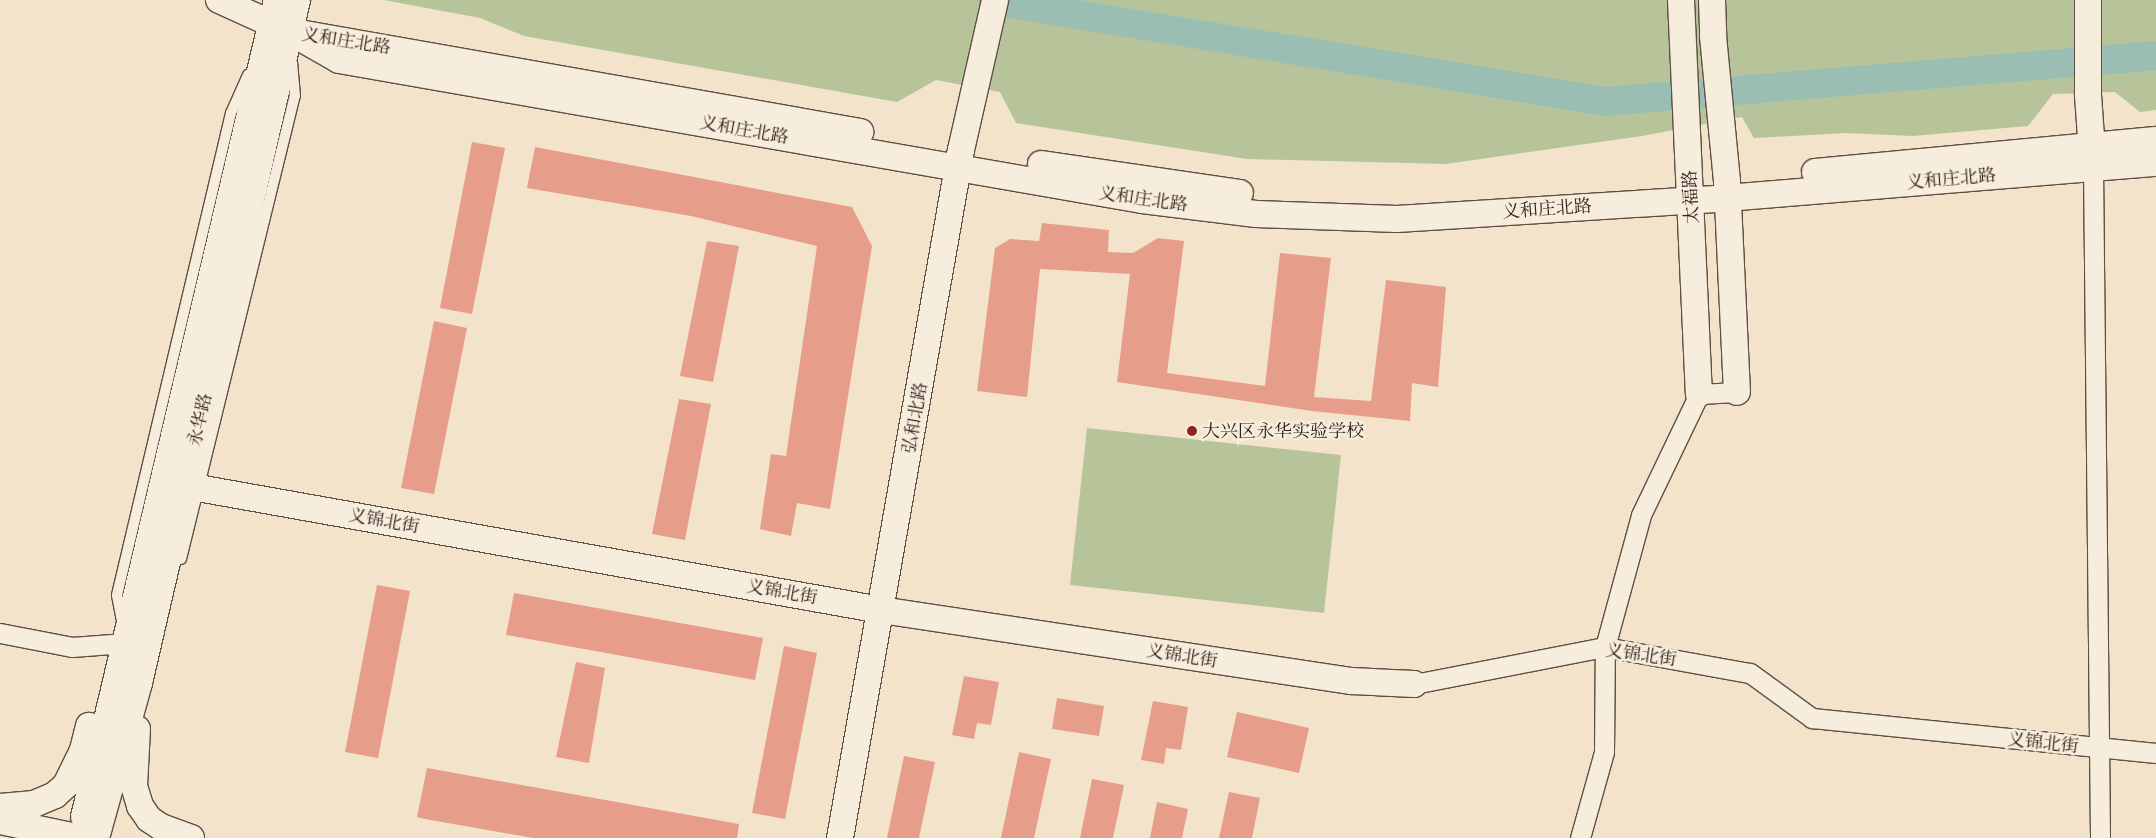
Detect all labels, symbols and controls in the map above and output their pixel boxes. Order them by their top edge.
street label: 义和庄北路 [300,23,392,59]
street label: 义和庄北路 [698,112,790,148]
street label: 义和庄北路 [1905,164,1997,194]
street label: 太福路 [1679,169,1703,225]
street label: 义和庄北路 [1097,182,1189,216]
street label: 义和庄北路 [1501,195,1593,223]
street label: 弘和北路 [898,381,932,455]
street label: 永华路 [183,391,217,449]
place label: 大兴区永华实验学校 [1202,420,1364,442]
marker: 大兴区永华实验学校 [1186,425,1198,437]
street label: 义锦北街 [347,504,421,538]
street label: 义锦北街 [745,575,819,609]
street label: 义锦北街 [1604,639,1678,671]
street label: 义锦北街 [1145,640,1219,672]
street label: 义锦北街 [2006,728,2080,758]

